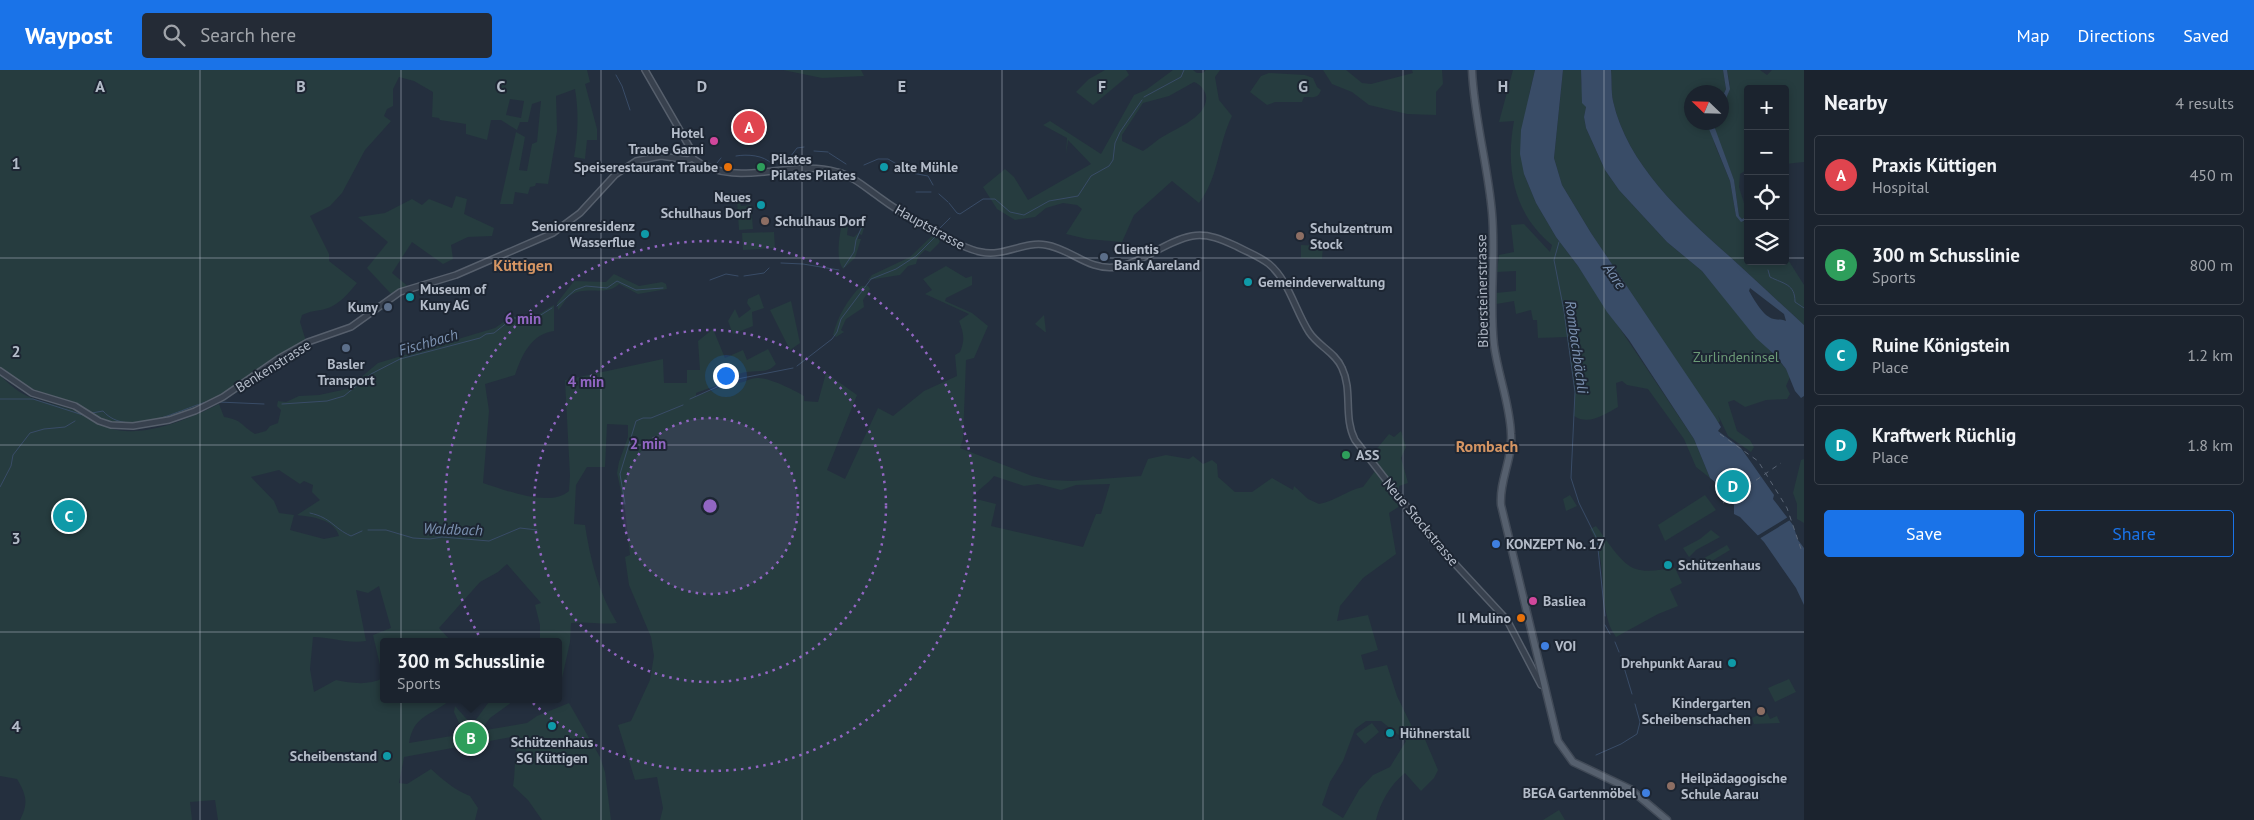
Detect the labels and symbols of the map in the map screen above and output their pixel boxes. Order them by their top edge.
text: A [95,76,105,96]
text: B [296,76,306,96]
text: C [497,76,506,96]
text: D [697,76,707,96]
text: E [898,76,906,96]
text: F [1098,76,1106,96]
text: G [1298,76,1308,96]
text: H [1498,76,1508,96]
north arrow [1684,85,1729,130]
pin: A [733,108,765,146]
place label: Hotel Traube Garni [628,124,705,158]
marker: Hotel Traube Garni [708,135,720,147]
place label: Pilates Pilates Pilates [771,150,856,184]
text: 1 [11,153,21,173]
place label: Speiserestaurant Traube [574,158,718,176]
place label: alte Mühle [894,158,958,176]
marker: Speiserestaurant Traube [722,161,734,173]
marker: Pilates Pilates Pilates [755,161,767,173]
marker: alte Mühle [878,161,890,173]
place label: Neues Schulhaus Dorf [661,188,752,222]
marker: Neues Schulhaus Dorf [755,199,767,211]
street label: Hauptstrasse [892,200,968,254]
place label: Schulhaus Dorf [775,212,867,230]
marker: Schulhaus Dorf [759,215,771,227]
place label: Seniorenresidenz Wasserflue [531,217,635,251]
place label: Schulzentrum Stock [1310,219,1392,253]
marker: Seniorenresidenz Wasserflue [639,228,651,240]
marker: Schulzentrum Stock [1294,230,1306,242]
street label: Bibersteinerstrasse [1472,234,1492,348]
place label: Clientis Bank Aareland [1114,240,1200,274]
marker: Clientis Bank Aareland [1098,251,1110,263]
district label: Küttigen [493,255,553,275]
water label: Aare [1599,258,1631,293]
place label: Gemeindeverwaltung [1258,273,1385,291]
marker: Gemeindeverwaltung [1242,276,1254,288]
place label: Museum of Kuny AG [420,280,487,314]
marker: Museum of Kuny AG [404,291,416,303]
place label: Kuny [348,298,378,316]
water label: Rombachbächli [1561,299,1593,396]
marker: Kuny [382,301,394,313]
text: 6 min [505,309,541,328]
water label: Fischbach [396,324,460,360]
street label: Benkenstrasse [232,336,314,396]
text: 2 [11,341,21,361]
marker: Basler Transport [340,342,352,354]
park label: Zurlindeninsel [1693,348,1779,366]
place label: Basler Transport [317,355,375,389]
your location [713,363,739,389]
text: 4 min [568,372,604,391]
text: 2 min [630,434,666,453]
district label: Rombach [1456,436,1518,456]
place label: ASS [1356,446,1379,464]
marker: ASS [1340,449,1352,461]
pin: D [1717,467,1749,505]
street label: Neue Stockstrasse [1379,475,1463,569]
pin: C [53,497,85,535]
centre of rings [701,497,719,515]
water label: Waldbach [423,518,483,540]
text: 3 [11,528,21,548]
place label: KONZEPT No. 17 [1506,535,1605,553]
marker: KONZEPT No. 17 [1490,538,1502,550]
place label: Schützenhaus [1678,556,1761,574]
marker: Schützenhaus [1662,559,1674,571]
place label: Basliea [1543,592,1586,610]
marker: Basliea [1527,595,1539,607]
place label: Il Mulino [1458,609,1511,627]
marker: Il Mulino [1515,612,1527,624]
place label: VOI [1554,637,1576,655]
marker: VOI [1539,640,1551,652]
place label: Drehpunkt Aarau [1621,654,1722,672]
marker: Drehpunkt Aarau [1726,657,1738,669]
place label: Kindergarten Scheibenschachen [1642,694,1751,728]
marker: Kindergarten Scheibenschachen [1755,705,1767,717]
text: 4 [11,716,21,736]
pin: B [455,719,487,757]
marker: Schützenhaus SG Küttigen [546,720,558,732]
place label: Hühnerstall [1400,724,1471,742]
marker: Hühnerstall [1384,727,1396,739]
place label: Schützenhaus SG Küttigen [511,733,593,767]
place label: Scheibenstand [290,747,377,765]
marker: Scheibenstand [381,750,393,762]
place label: Heilpädagogische Schule Aarau [1681,769,1787,803]
marker: Heilpädagogische Schule Aarau [1665,780,1677,792]
place label: BEGA Gartenmöbel [1523,784,1637,802]
marker: BEGA Gartenmöbel [1640,787,1652,799]

